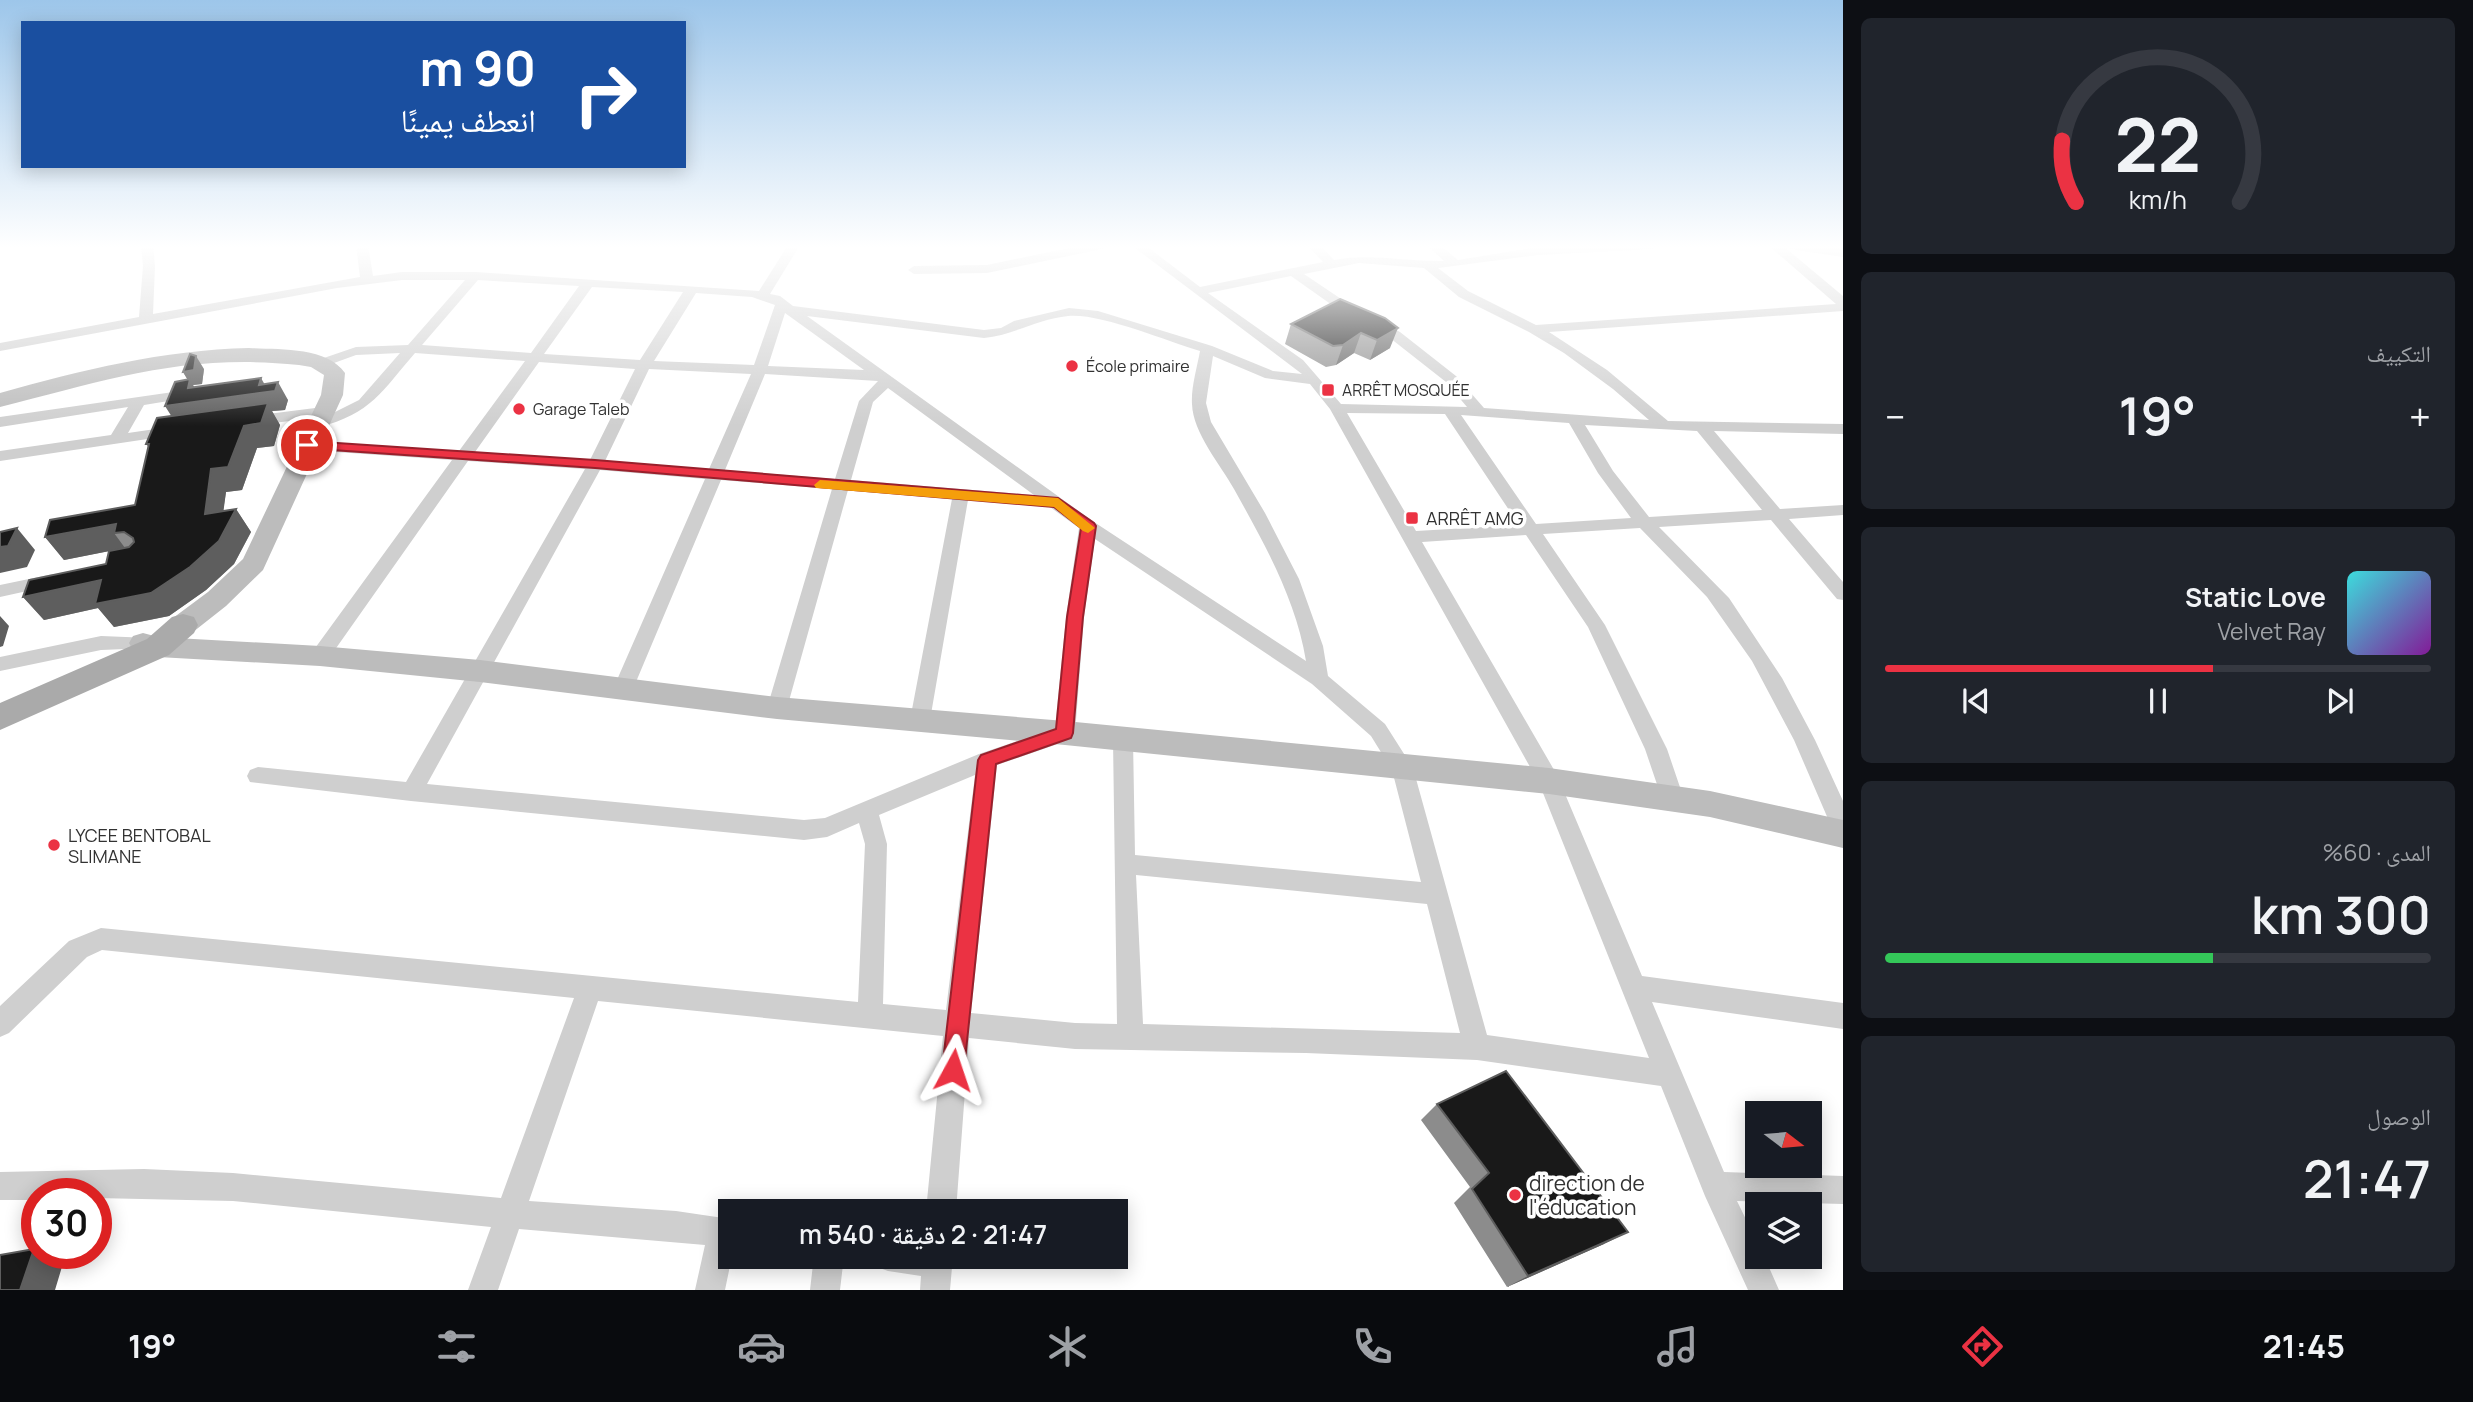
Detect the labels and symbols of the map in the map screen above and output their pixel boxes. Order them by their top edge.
place label: École primaire [1086,355,1190,377]
marker: École primaire [1064,358,1080,374]
place label: ARRÊT MOSQUÉE [1342,379,1470,401]
marker: ARRÊT MOSQUÉE [1320,382,1336,398]
place label: Garage Taleb [533,398,629,420]
marker: Garage Taleb [511,401,527,417]
pin [277,415,337,475]
place label: ARRÊT AMG [1426,506,1524,530]
marker: ARRÊT AMG [1404,510,1420,526]
place label: LYCEE BENTOBAL SLIMANE [68,823,211,868]
marker: LYCEE BENTOBAL SLIMANE [46,837,62,853]
position arrow [916,1033,990,1107]
north arrow [1745,1101,1822,1178]
place label: direction de l'éducation [1529,1169,1645,1221]
speed limit sign: 30 [21,1178,112,1269]
marker: direction de l'éducation [1507,1187,1523,1203]

